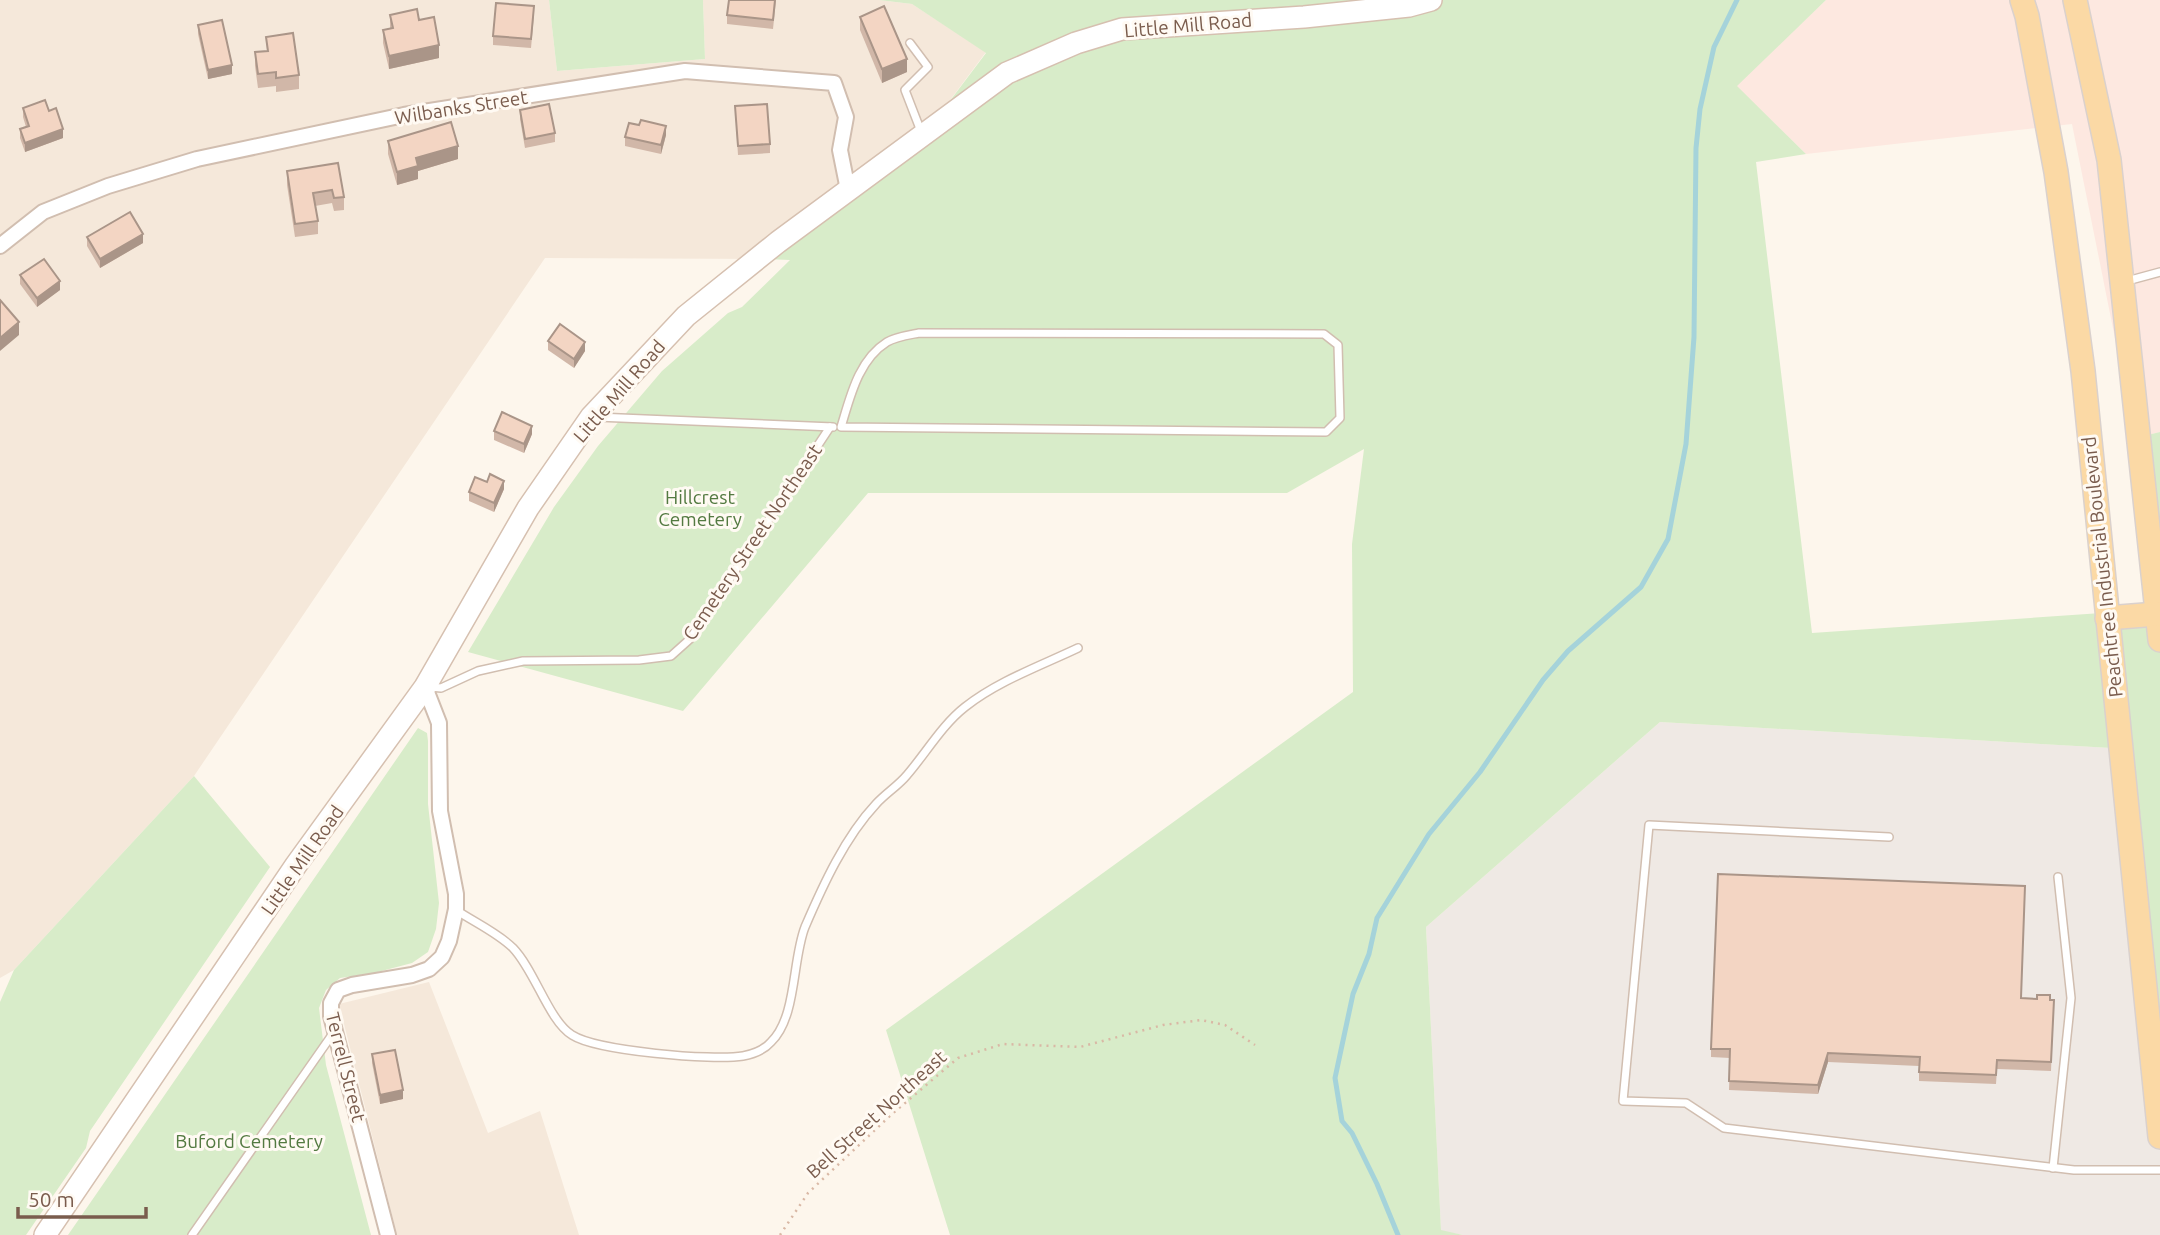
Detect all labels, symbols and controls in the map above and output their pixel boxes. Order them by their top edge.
street label: Little Mill Road [1123,8,1253,42]
street label: Wilbanks Street [393,86,530,128]
street label: Little Mill Road [569,335,669,447]
street label: Peachtree Industrial Boulevard [2077,436,2127,698]
street label: Cemetery Street Northeast [678,439,826,644]
park label: Hillcrest Cemetery [658,486,742,530]
street label: Little Mill Road [256,801,348,919]
street label: Terrell Street [322,1010,370,1125]
street label: Bell Street Northeast [802,1045,951,1183]
park label: Buford Cemetery [175,1130,323,1152]
scale bar [18,1176,145,1220]
text: 50 m [28,1187,75,1211]

